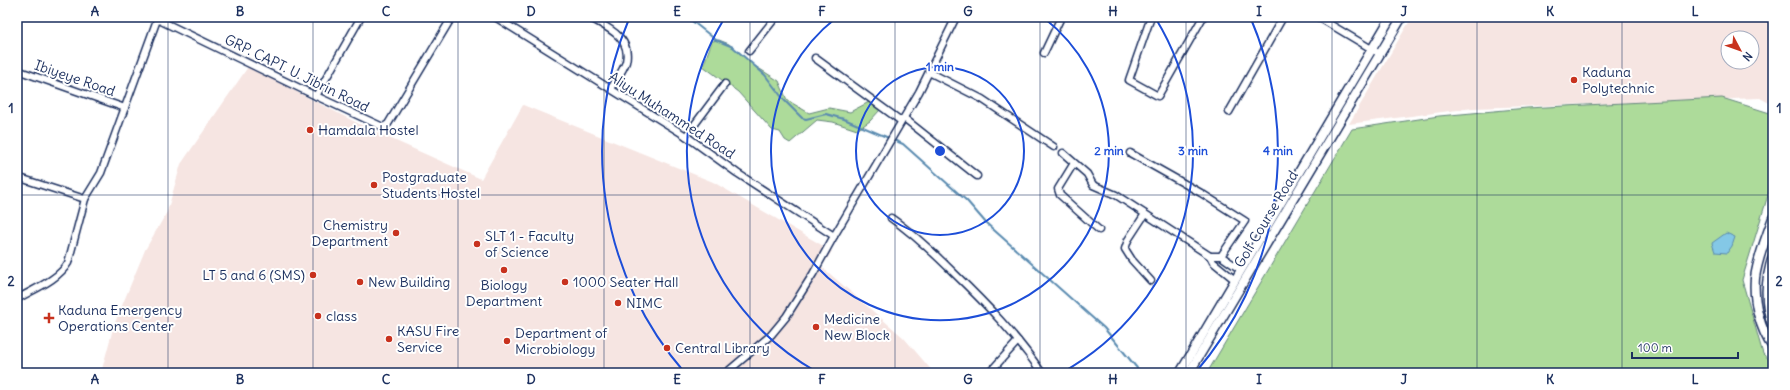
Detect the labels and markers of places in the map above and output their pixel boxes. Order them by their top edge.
place label: Kaduna Polytechnic [1582,63,1655,97]
marker: Kaduna Polytechnic [1569,75,1579,85]
place label: Hamdala Hostel [318,121,419,139]
marker: Hamdala Hostel [305,125,315,135]
centre of rings [933,144,947,158]
place label: Postgraduate Students Hostel [382,168,480,202]
marker: Postgraduate Students Hostel [369,180,379,190]
place label: Chemistry Department [312,216,388,250]
place label: SLT 1 - Faculty of Science [485,227,574,261]
marker: Chemistry Department [391,228,401,238]
marker: SLT 1 - Faculty of Science [472,239,482,249]
marker: Biology Department [499,265,509,275]
place label: LT 5 and 6 (SMS) [202,266,305,284]
marker: LT 5 and 6 (SMS) [308,270,318,280]
place label: New Building [368,273,450,291]
place label: 1000 Seater Hall [573,273,678,291]
place label: Biology Department [466,276,542,310]
marker: New Building [355,277,365,287]
marker: 1000 Seater Hall [560,277,570,287]
place label: NIMC [626,294,662,312]
marker: NIMC [613,298,623,308]
place label: Kaduna Emergency Operations Center [58,301,182,335]
place label: class [326,307,357,325]
place label: Medicine New Block [824,310,890,344]
marker: class [313,311,323,321]
marker: Kaduna Emergency Operations Center [43,312,55,324]
place label: KASU Fire Service [397,322,459,356]
marker: Medicine New Block [811,322,821,332]
place label: Department of Microbiology [515,324,608,358]
marker: KASU Fire Service [384,334,394,344]
marker: Department of Microbiology [502,336,512,346]
place label: Central Library [675,339,770,357]
marker: Central Library [662,343,672,353]

